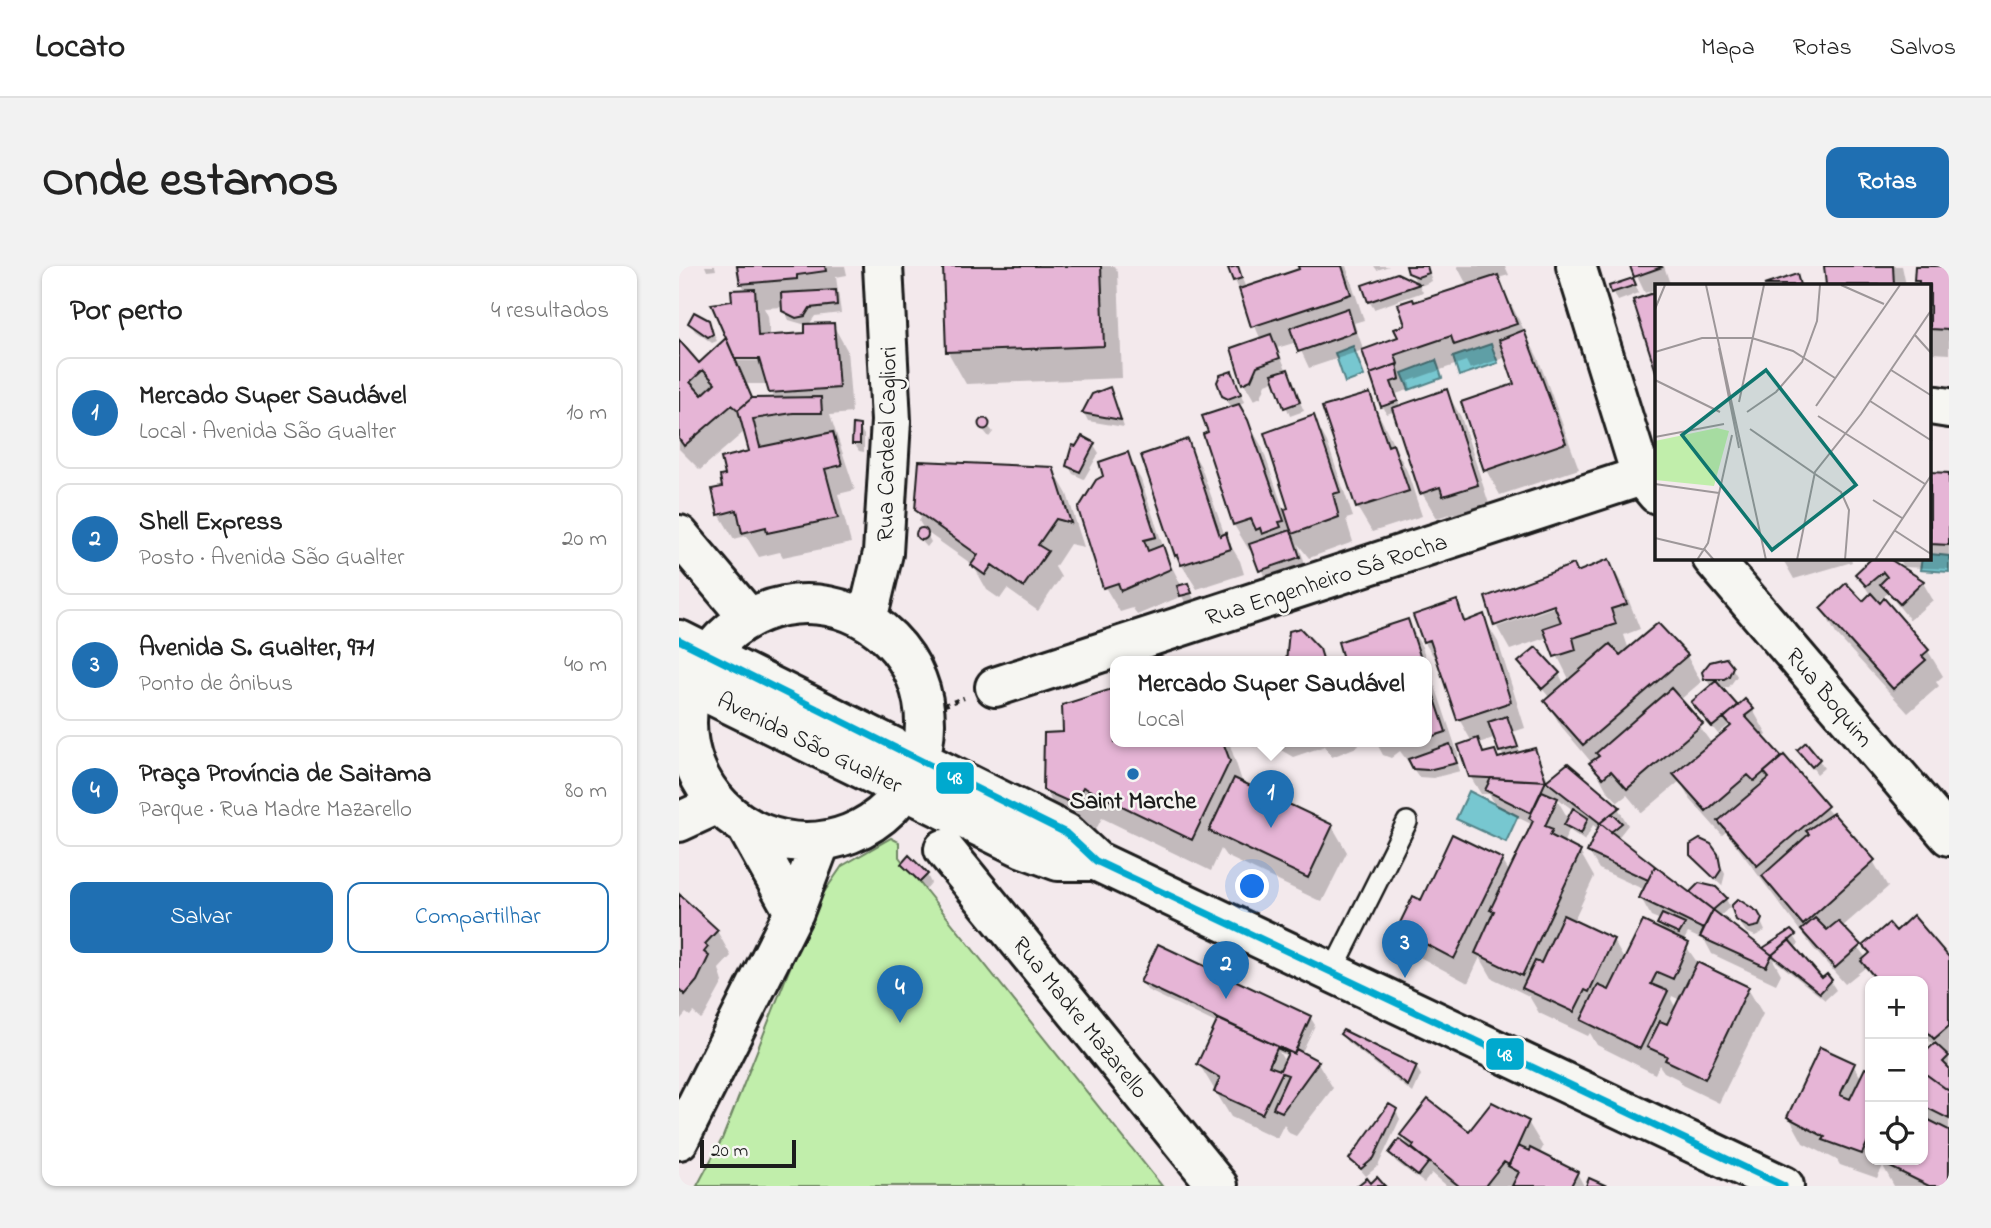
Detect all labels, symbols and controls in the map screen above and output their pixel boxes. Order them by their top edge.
text: Locato [35,24,125,72]
text: Mapa [1701,31,1755,66]
text: Rotas [1793,31,1852,66]
text: Salvos [1890,31,1956,66]
text: Onde estamos [42,146,338,218]
button: Rotas [1826,147,1949,218]
inset map [1655,284,1931,560]
text: Por perto [70,290,183,334]
text: 4 resultados [491,295,609,328]
street label: Rua Cardeal Cagliori [869,346,908,542]
text: Mercado Super Saudável [139,378,407,416]
text: 1 [91,397,99,430]
text: 10 m [566,397,607,430]
text: Local · Avenida São Gualter [139,416,396,449]
text: Shell Express [139,504,283,542]
text: 2 [89,523,101,556]
text: 20 m [562,523,607,556]
street label: Rua Engenheiro Sá Rocha [1201,526,1452,637]
text: Posto · Avenida São Gualter [139,542,404,575]
text: Avenida S. Gualter, 971 [139,630,374,668]
street label: Rua Boquim [1776,641,1880,756]
text: 3 [90,649,100,682]
text: 40 m [564,649,607,682]
popup [1110,656,1432,747]
text: Mercado Super Saudável [1137,666,1405,704]
text: Ponto de ônibus [139,668,293,701]
street label: Avenida São Gualter [710,684,908,805]
text: Local [1137,704,1184,737]
text: Praça Província de Saitama [139,756,431,794]
line badge: 48 [935,761,975,795]
text: 48 [948,766,962,793]
marker: Saint Marche [1125,766,1141,782]
pin: 1 [1248,770,1294,828]
text: 4 [90,775,100,808]
text: 80 m [565,775,607,808]
place label: Saint Marche [1070,785,1197,820]
text: Parque · Rua Madre Mazarello [139,794,412,827]
your location [1235,869,1269,903]
button: Salvar [70,882,333,953]
button: Compartilhar [347,882,609,953]
pin: 3 [1382,920,1428,978]
street label: Rua Madre Mazarello [1002,930,1156,1107]
pin: 2 [1203,941,1249,999]
pin: 4 [877,965,923,1023]
map controls [1865,976,1928,1165]
button: + [1865,976,1928,1039]
line badge: 48 [1485,1037,1525,1071]
button: − [1865,1039,1928,1102]
text: 48 [1498,1043,1512,1070]
button: locate [1865,1102,1928,1165]
scale bar [700,1137,796,1169]
text: 20 m [711,1138,748,1165]

